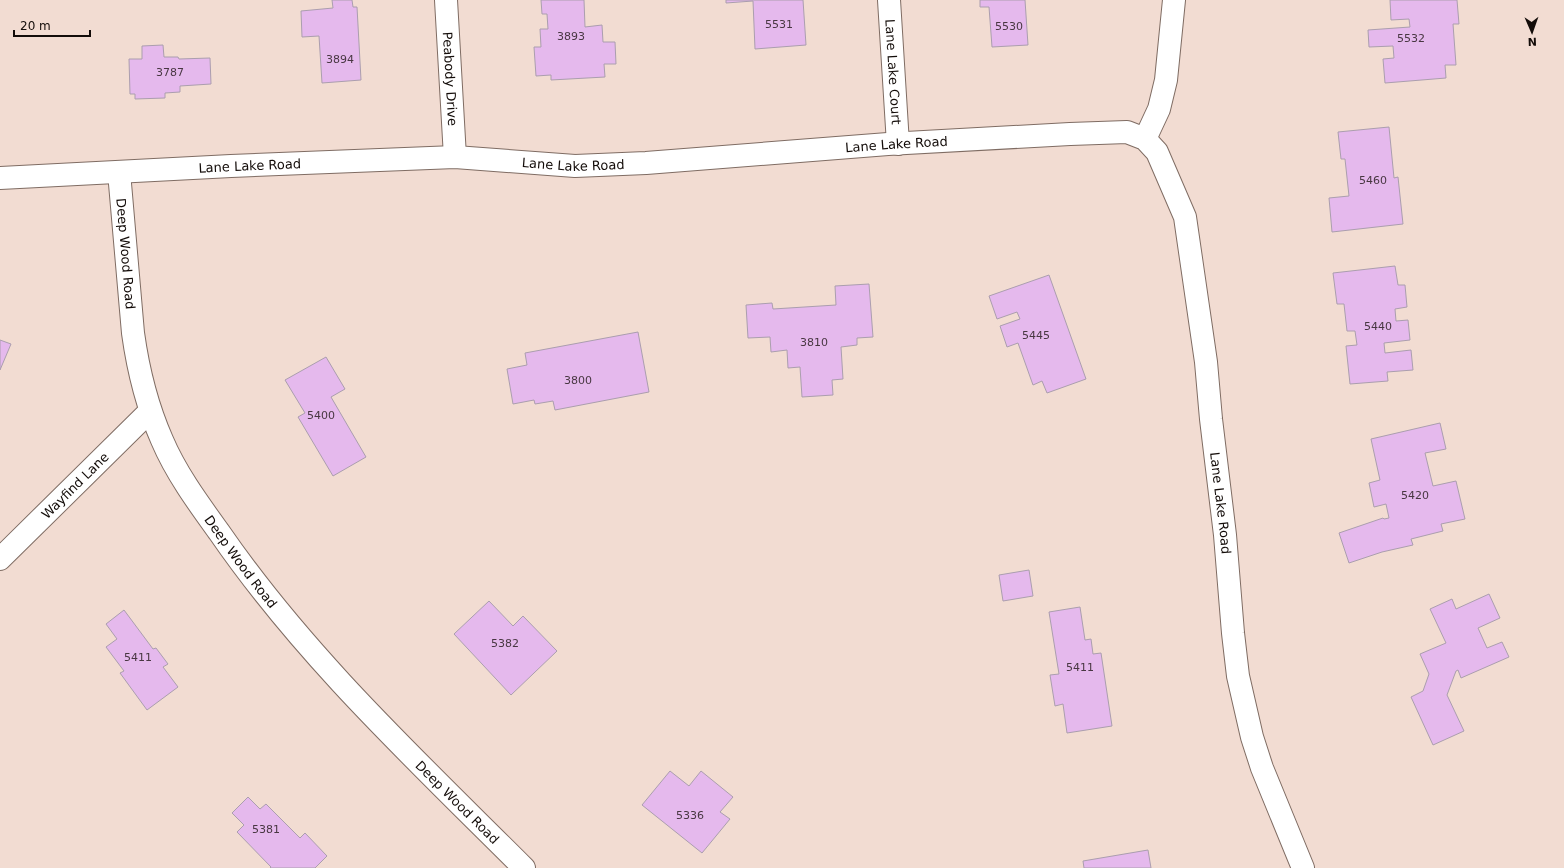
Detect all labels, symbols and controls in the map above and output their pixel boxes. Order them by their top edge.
scale bar [14,12,90,38]
north arrow [1512,12,1552,52]
house number: 5531 [765,18,793,31]
text: 20 m [20,19,51,33]
street label: Lane Lake Court [882,19,904,125]
house number: 5530 [995,20,1023,33]
house number: 3893 [557,30,585,43]
street label: Peabody Drive [440,31,460,126]
house number: 5532 [1397,32,1425,45]
text: N [1527,35,1537,48]
house number: 3894 [326,53,354,66]
house number: 3787 [156,66,184,79]
street label: Lane Lake Road [845,134,948,155]
street label: Lane Lake Road [521,155,625,174]
street label: Lane Lake Road [198,156,301,176]
house number: 5460 [1359,174,1387,187]
street label: Deep Wood Road [113,198,138,310]
house number: 5440 [1364,320,1392,333]
house number: 5445 [1022,329,1050,342]
house number: 3810 [800,336,828,349]
house number: 3800 [564,374,592,387]
house number: 5400 [307,409,335,422]
street label: Wayfind Lane [38,449,112,522]
street label: Lane Lake Road [1207,451,1234,555]
house number: 5420 [1401,489,1429,502]
street label: Deep Wood Road [201,513,280,611]
house number: 5382 [491,637,519,650]
house number: 5411 [124,651,152,664]
house number: 5411 [1066,661,1094,674]
street label: Deep Wood Road [412,758,502,847]
house number: 5336 [676,809,704,822]
house number: 5381 [252,823,280,836]

